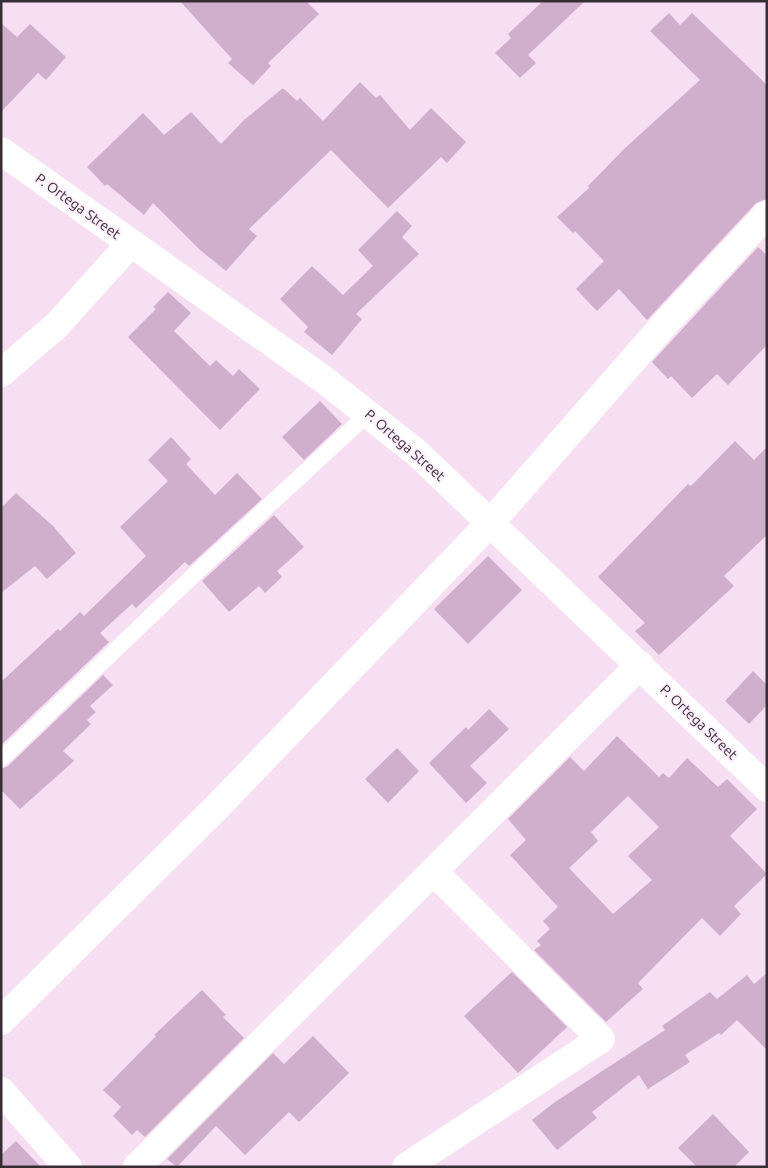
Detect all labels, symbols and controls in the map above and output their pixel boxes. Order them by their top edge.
street label: P. Ortega Street [33,170,124,242]
street label: P. Ortega Street [362,406,449,484]
street label: P. Ortega Street [657,681,741,763]

